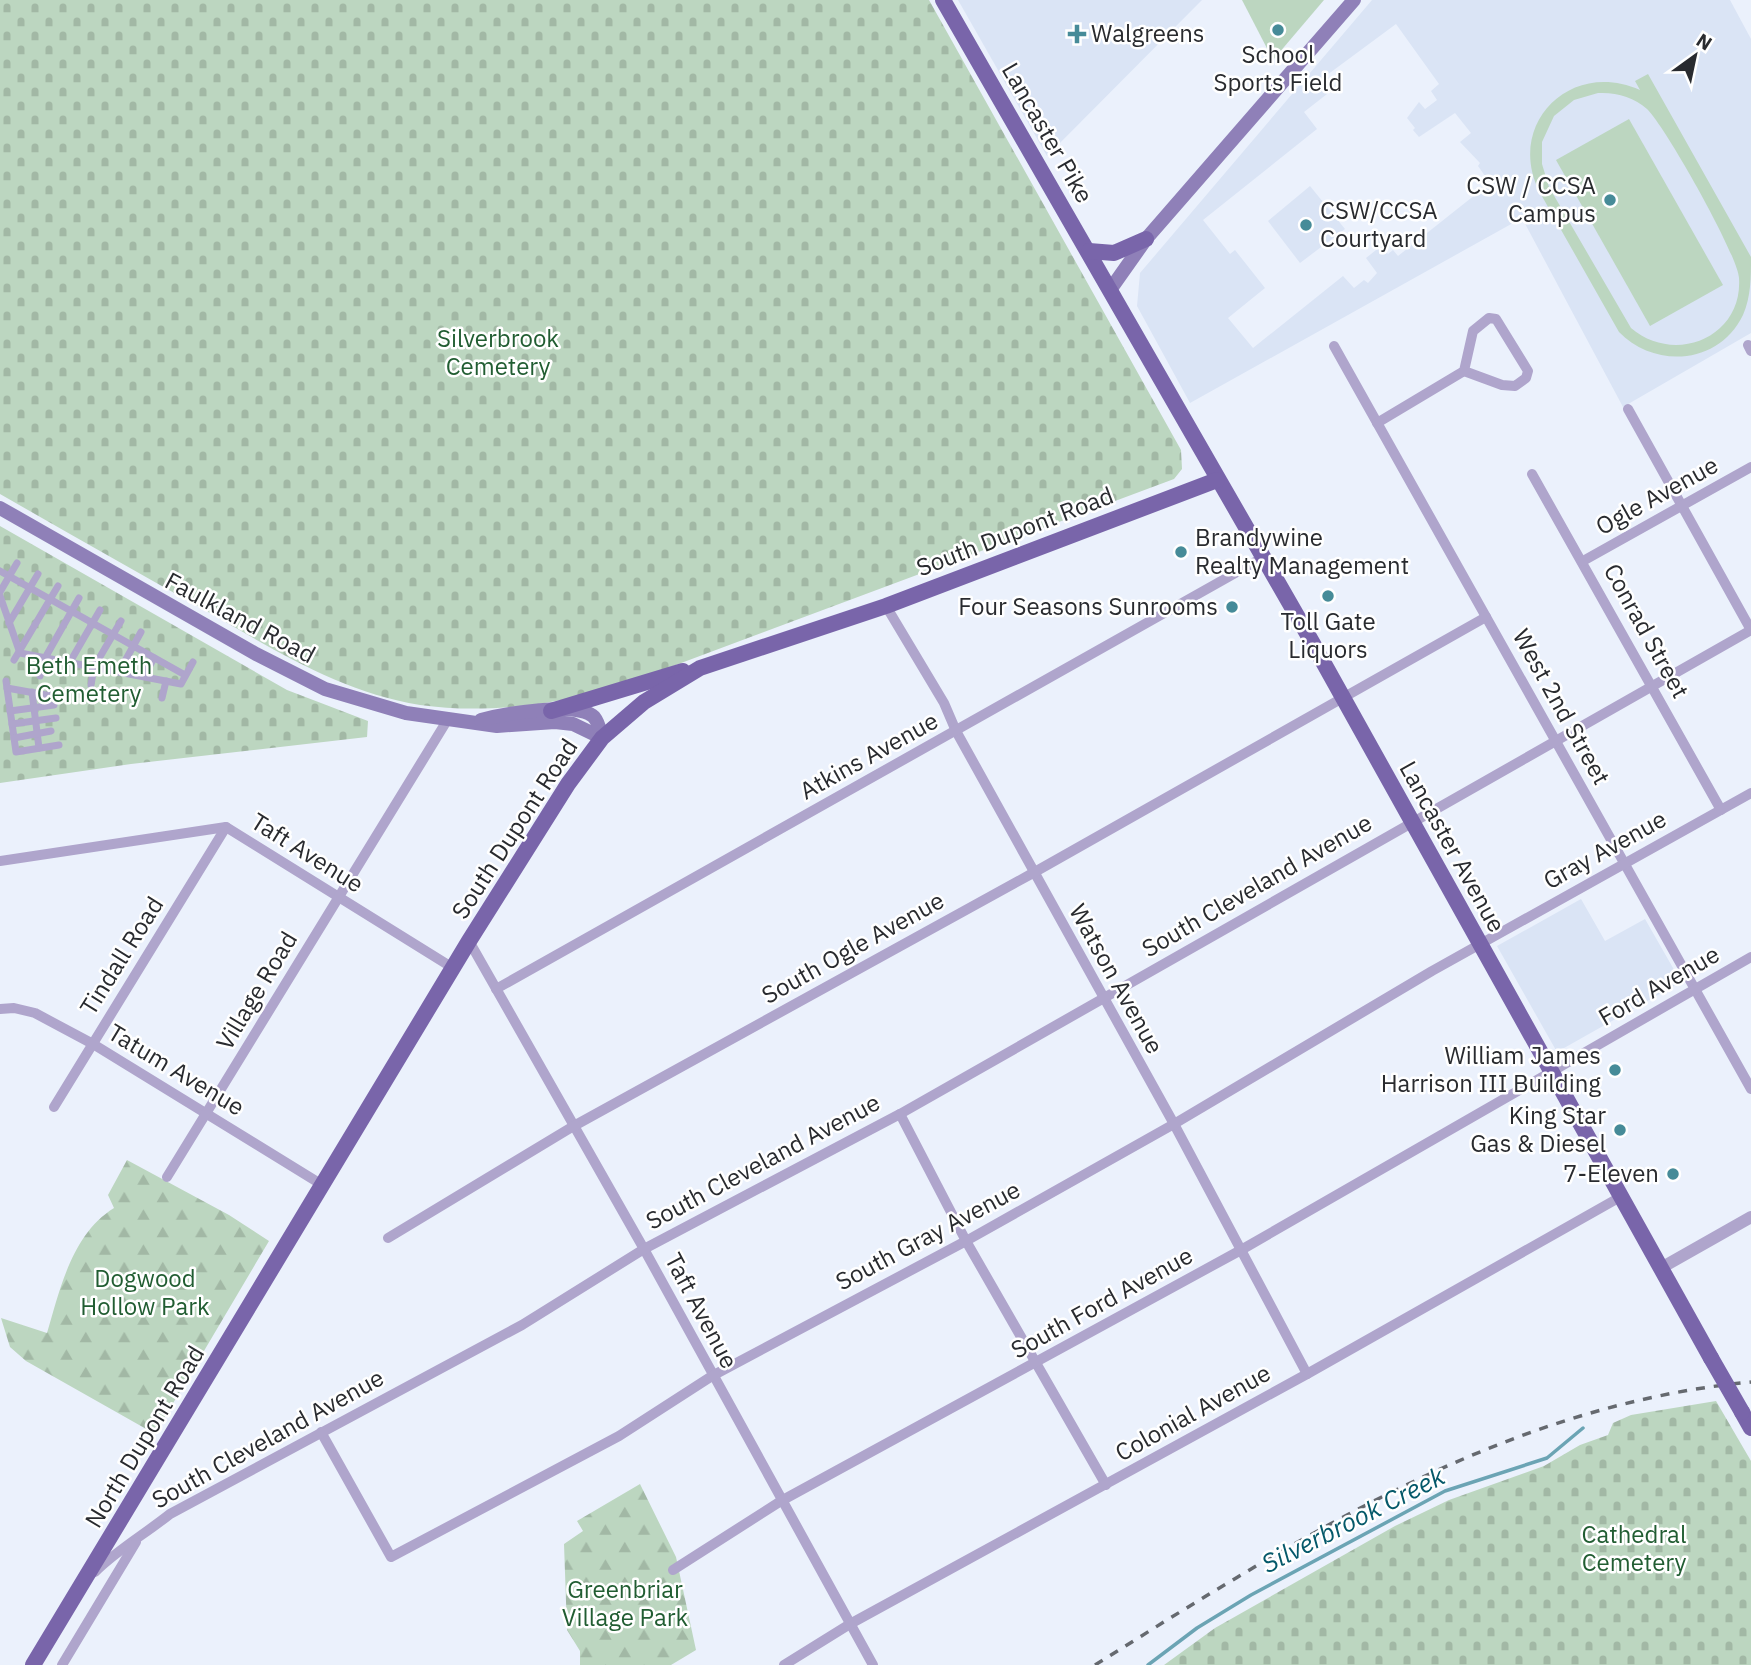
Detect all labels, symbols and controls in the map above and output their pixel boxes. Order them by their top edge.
place label: Walgreens [1091,17,1205,49]
north arrow [1660,21,1730,91]
marker: School Sports Field [1270,22,1286,38]
marker: Walgreens [1069,26,1085,42]
text: N [1692,28,1717,56]
place label: School Sports Field [1213,38,1343,98]
street label: Lancaster Pike [995,57,1101,208]
place label: CSW / CCSA Campus [1466,169,1596,229]
marker: CSW / CCSA Campus [1602,192,1618,208]
place label: CSW/CCSA Courtyard [1320,194,1438,254]
marker: CSW/CCSA Courtyard [1298,217,1314,233]
park label: Silverbrook Cemetery [437,322,559,382]
street label: Ogle Avenue [1590,448,1723,542]
street label: South Dupont Road [911,479,1118,583]
place label: Brandywine Realty Management [1195,521,1409,581]
marker: Brandywine Realty Management [1173,544,1189,560]
street label: Conrad Street [1597,558,1697,703]
street label: Faulkland Road [160,564,321,670]
marker: Toll Gate Liquors [1320,588,1336,604]
place label: Four Seasons Sunrooms [958,590,1218,622]
marker: Four Seasons Sunrooms [1224,599,1240,615]
place label: Toll Gate Liquors [1280,605,1376,665]
street label: West 2nd Street [1506,623,1618,790]
park label: Beth Emeth Cemetery [26,649,152,709]
street label: Atkins Avenue [794,704,943,806]
street label: South Dupont Road [444,732,584,925]
street label: Lancaster Avenue [1393,755,1513,938]
street label: Gray Avenue [1537,802,1672,896]
street label: Taft Avenue [245,805,370,899]
street label: South Cleveland Avenue [1136,806,1377,964]
street label: South Ogle Avenue [756,884,949,1011]
street label: Tindall Road [72,890,170,1021]
street label: Watson Avenue [1062,898,1171,1059]
street label: Village Road [208,925,304,1056]
street label: Ford Avenue [1592,938,1725,1033]
street label: Tatum Avenue [102,1016,251,1122]
place label: William James Harrison III Building [1381,1039,1601,1099]
marker: William James Harrison III Building [1607,1062,1623,1078]
street label: South Cleveland Avenue [640,1086,885,1236]
place label: King Star Gas & Diesel [1470,1099,1606,1159]
marker: King Star Gas & Diesel [1612,1122,1628,1138]
place label: 7-Eleven [1563,1157,1659,1189]
marker: 7-Eleven [1665,1166,1681,1182]
street label: South Gray Avenue [830,1173,1025,1297]
street label: South Ford Avenue [1005,1239,1198,1365]
street label: Taft Avenue [658,1247,746,1374]
park label: Dogwood Hollow Park [80,1262,210,1322]
street label: North Dupont Road [77,1340,211,1533]
street label: Colonial Avenue [1109,1356,1276,1468]
street label: South Cleveland Avenue [146,1361,389,1515]
water label: Silverbrook Creek [1255,1458,1450,1580]
park label: Cathedral Cemetery [1582,1518,1686,1578]
park label: Greenbriar Village Park [562,1573,689,1633]

